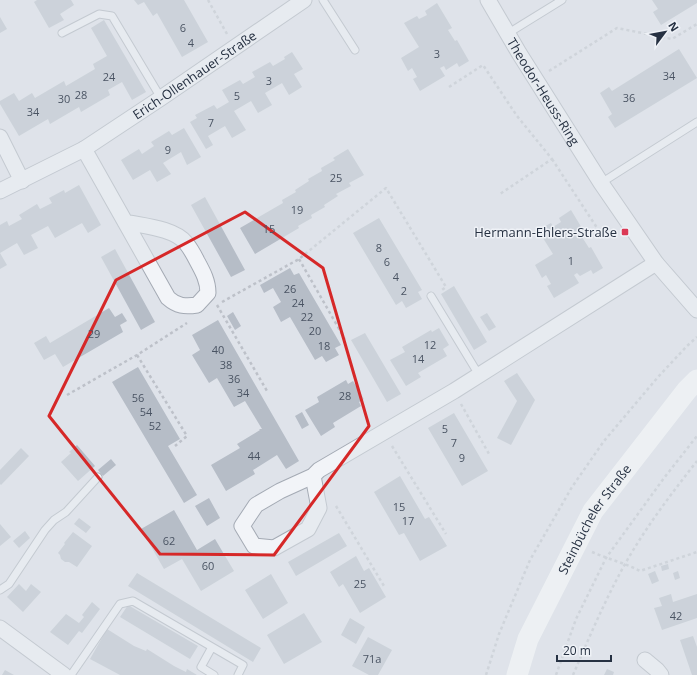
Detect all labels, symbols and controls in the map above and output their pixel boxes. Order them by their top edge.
north arrow [645,12,685,52]
text: N [665,19,683,34]
house number: 6 [180,20,186,35]
street label: Erich-Ollenhauer-Straße [129,26,260,123]
house number: 4 [188,35,195,50]
street label: Theodor-Heuss-Ring [503,35,584,149]
house number: 3 [434,46,440,61]
house number: 34 [663,68,676,83]
house number: 24 [103,69,116,84]
house number: 3 [266,73,272,88]
house number: 28 [75,87,87,102]
house number: 5 [234,88,240,103]
house number: 36 [623,90,635,105]
house number: 30 [58,91,70,106]
house number: 34 [27,104,40,119]
house number: 7 [208,115,214,130]
house number: 9 [165,142,171,157]
house number: 25 [330,170,342,185]
house number: 19 [291,202,303,217]
house number: 15 [263,221,275,236]
place label: Hermann-Ehlers-Straße [474,223,617,241]
marker: Hermann-Ehlers-Straße [620,227,630,237]
house number: 8 [376,240,382,255]
house number: 1 [568,253,574,268]
house number: 6 [384,254,390,269]
house number: 4 [393,269,400,284]
house number: 26 [284,281,296,296]
house number: 2 [401,283,407,298]
house number: 24 [292,295,305,310]
house number: 22 [301,309,313,324]
house number: 20 [309,323,321,338]
house number: 29 [88,326,100,341]
house number: 12 [424,337,436,352]
house number: 18 [318,338,330,353]
house number: 40 [212,342,224,357]
house number: 14 [412,351,425,366]
house number: 38 [220,357,232,372]
house number: 36 [228,371,240,386]
house number: 34 [237,385,250,400]
house number: 28 [339,388,351,403]
house number: 56 [132,390,144,405]
house number: 54 [140,404,153,419]
house number: 52 [149,418,161,433]
house number: 5 [442,421,448,436]
house number: 7 [451,435,457,450]
house number: 44 [248,448,261,463]
house number: 9 [459,450,465,465]
street label: Steinbücheler Straße [553,460,635,577]
house number: 15 [393,499,405,514]
house number: 17 [402,513,414,528]
house number: 62 [163,533,175,548]
house number: 60 [202,558,214,573]
house number: 25 [354,576,366,591]
house number: 42 [670,608,682,623]
scale bar [557,637,611,663]
text: 20 m [563,642,591,659]
house number: 71a [363,651,381,666]

